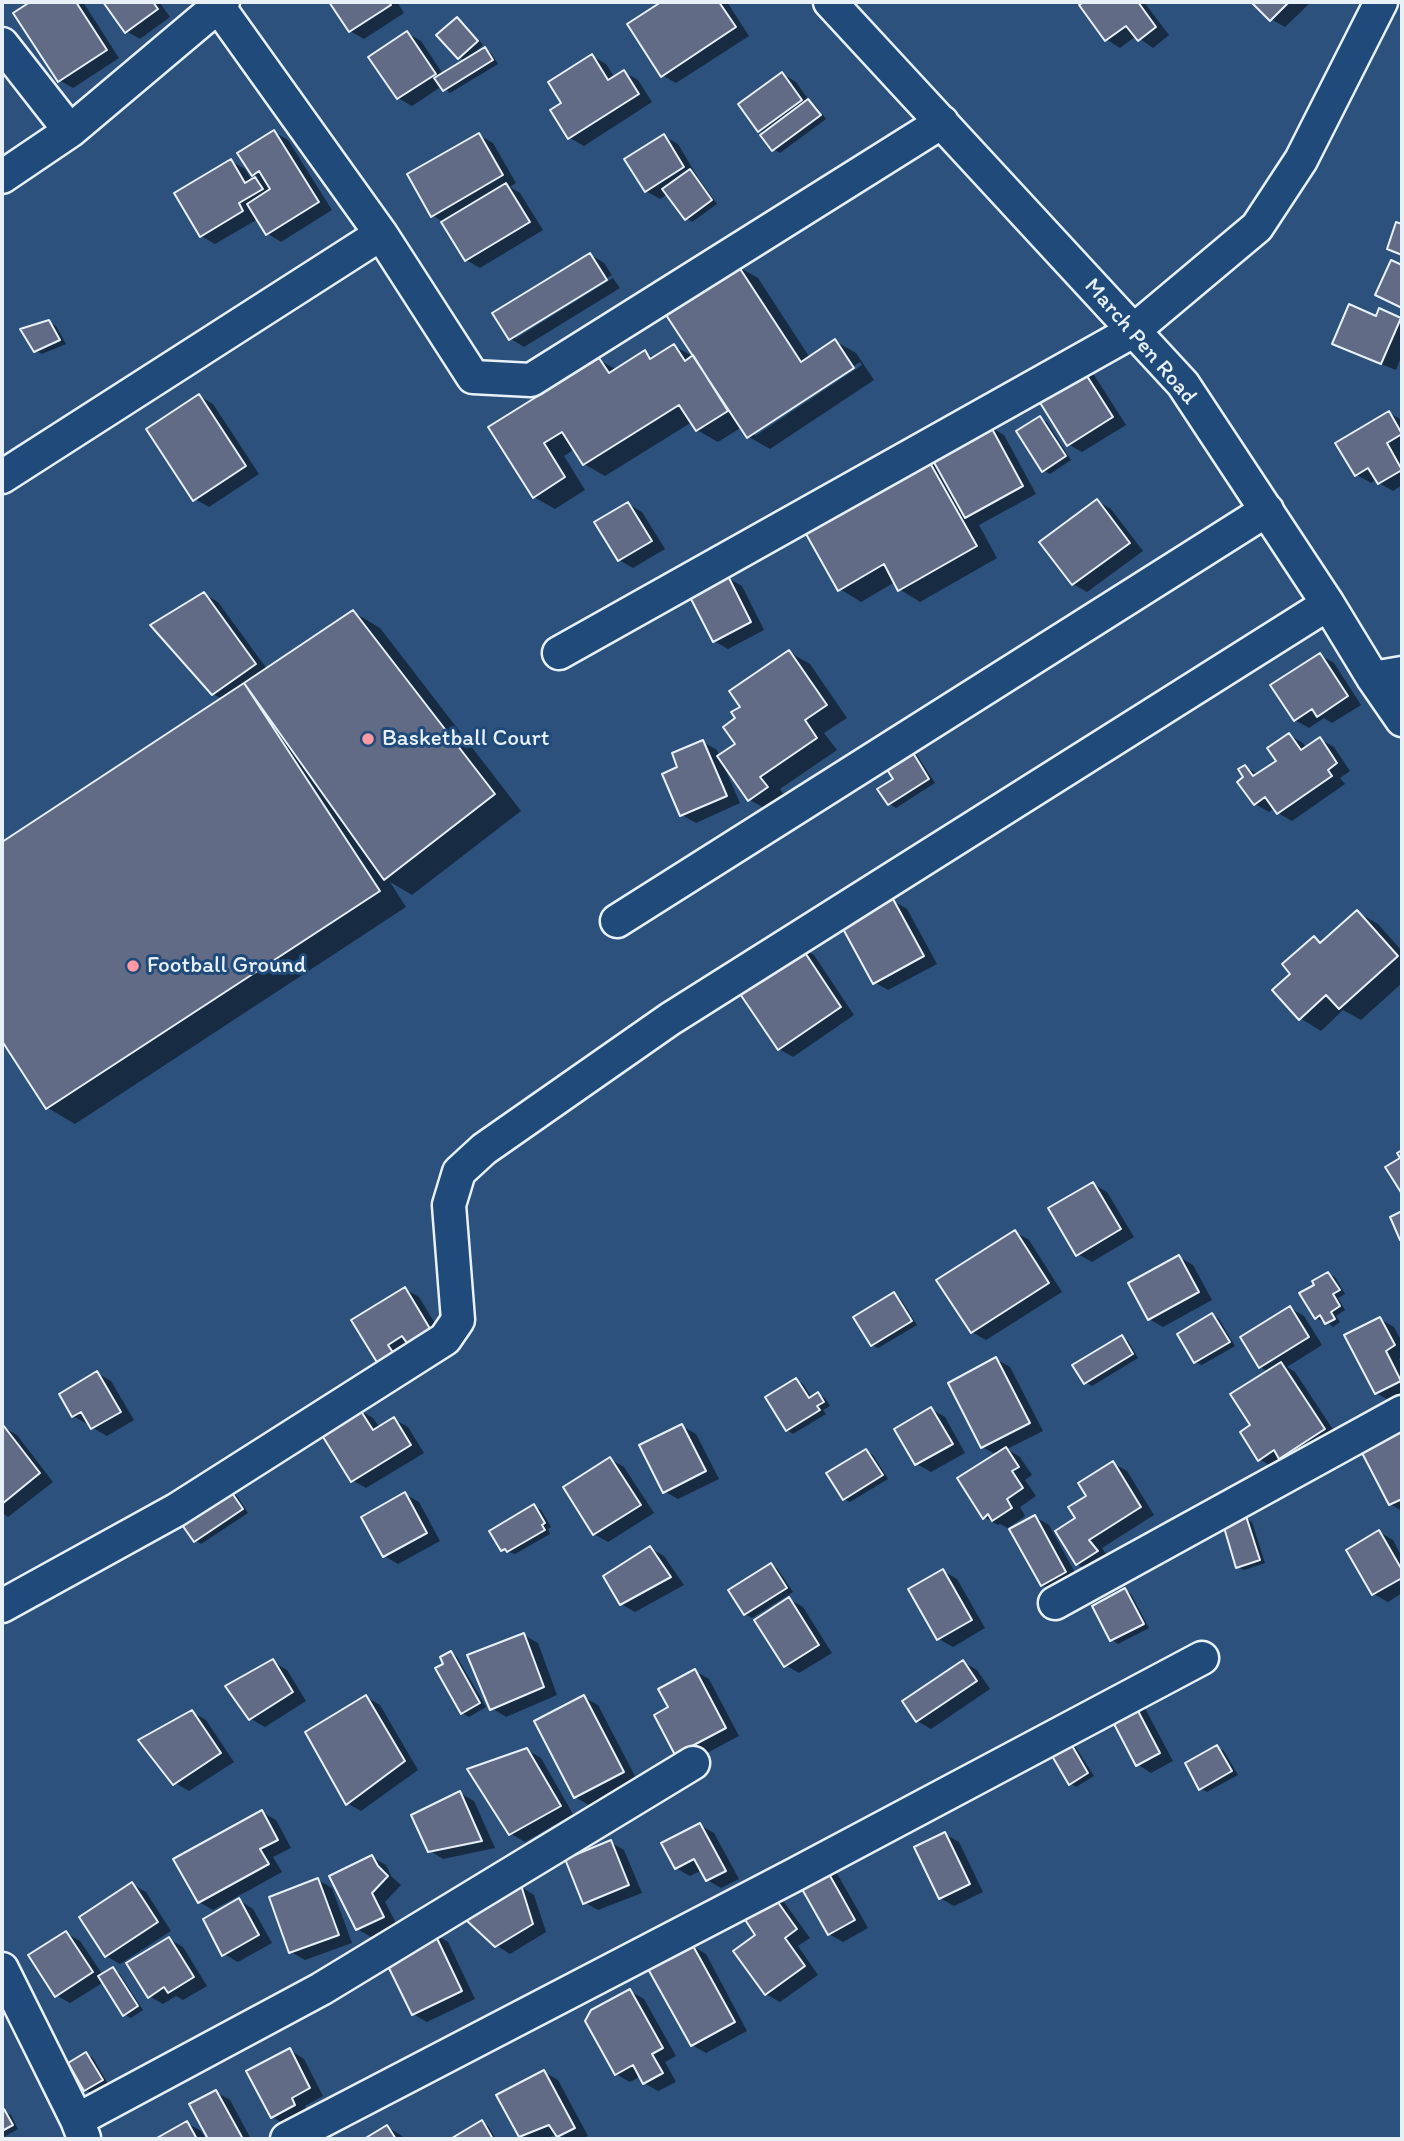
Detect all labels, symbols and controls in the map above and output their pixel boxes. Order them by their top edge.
street label: March Pen Road [1078,273,1202,411]
place label: Basketball Court [382,725,549,753]
marker: Basketball Court [360,731,376,747]
place label: Football Ground [147,952,306,980]
marker: Football Ground [125,958,141,974]

